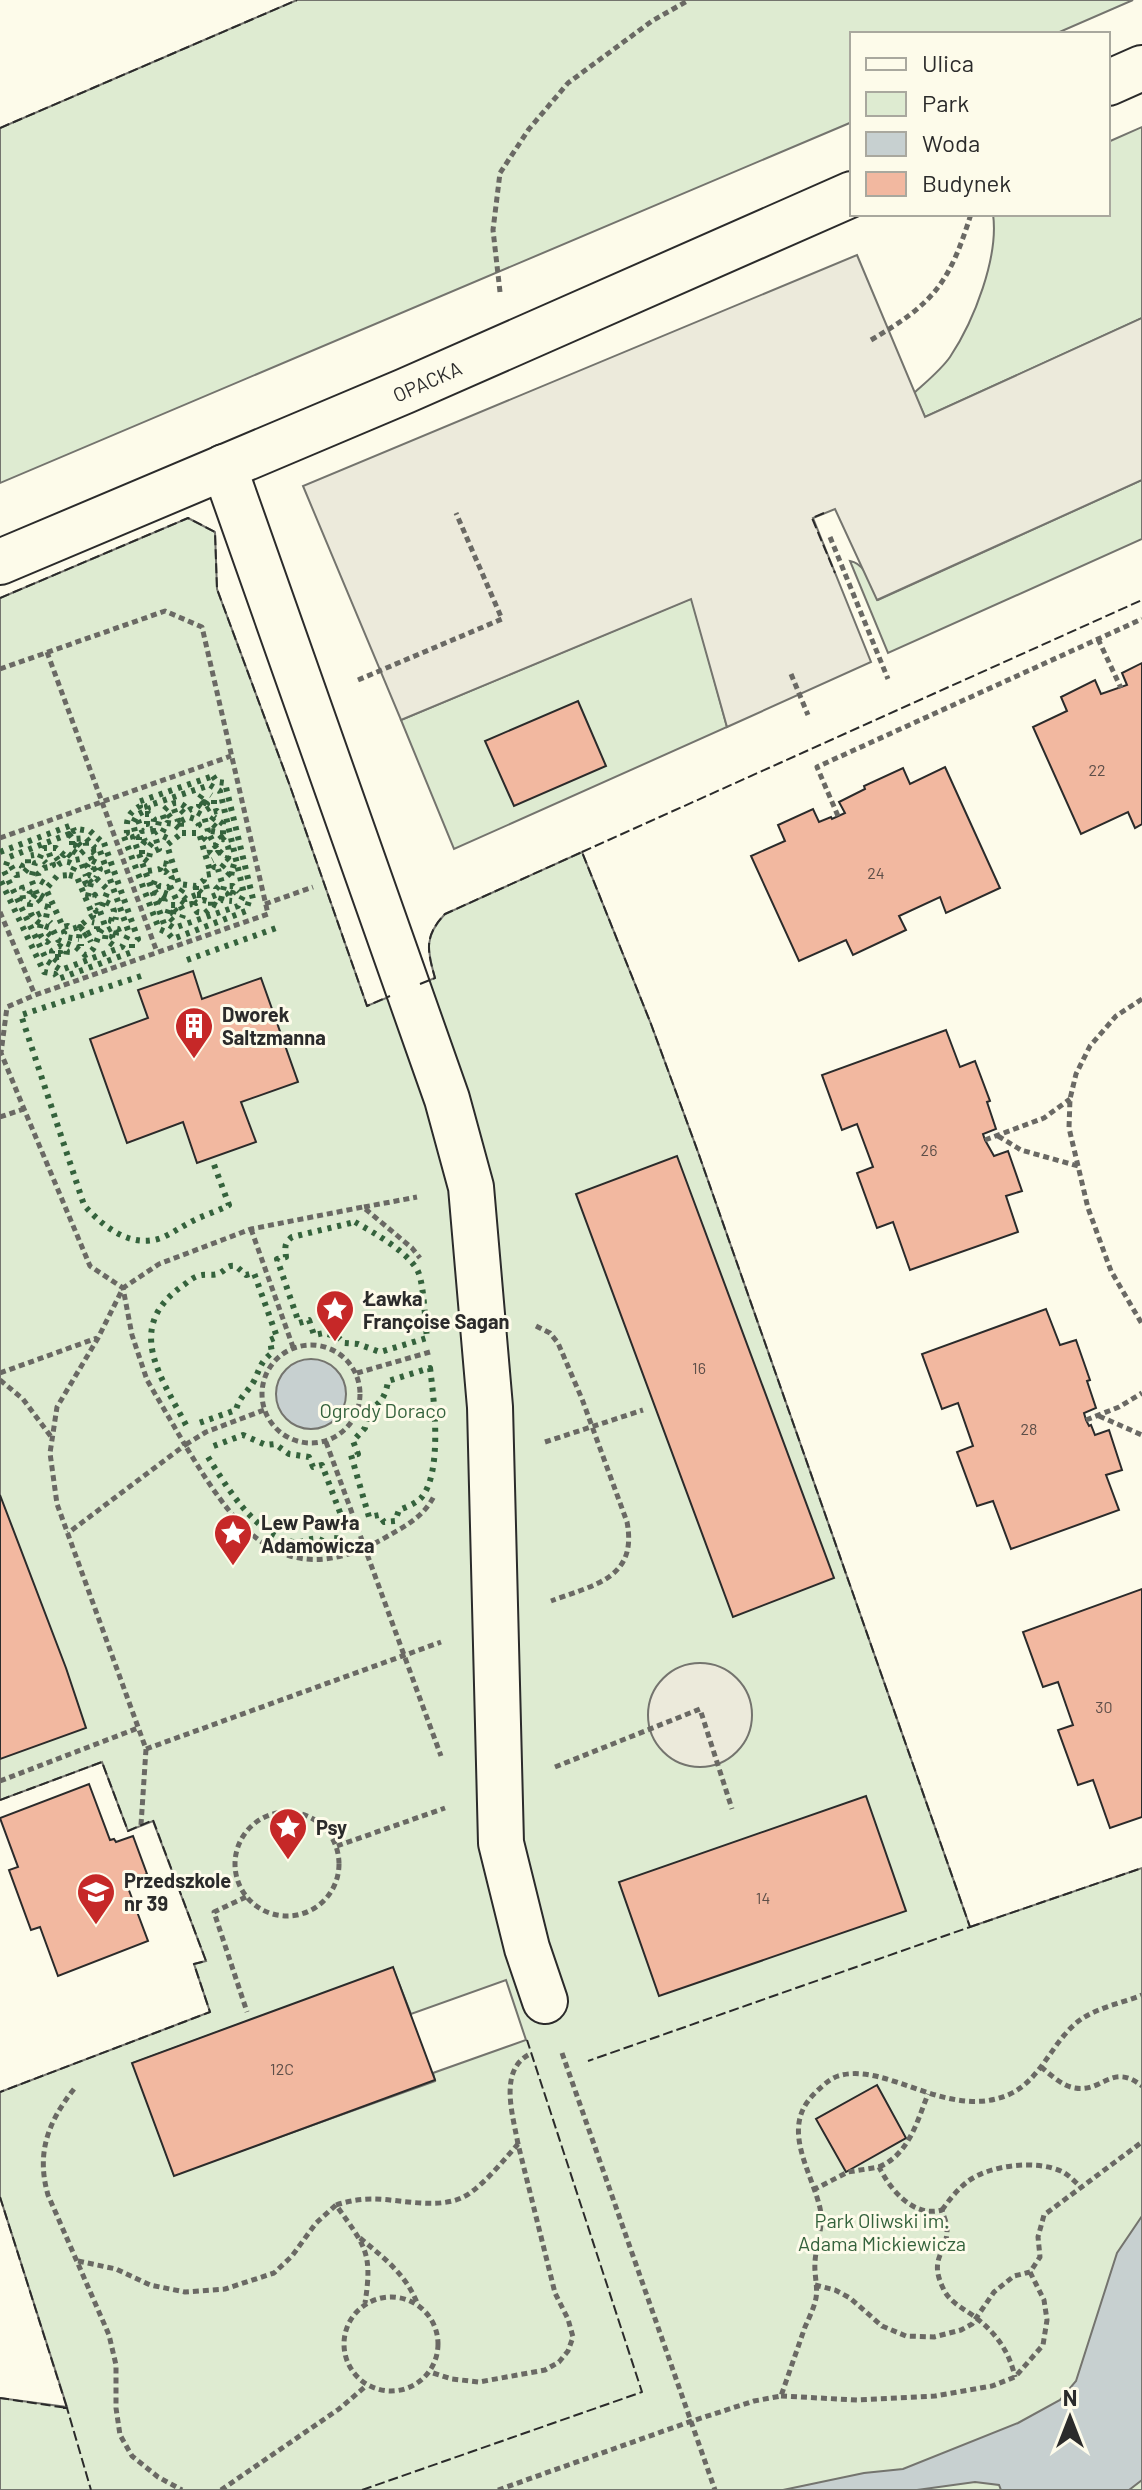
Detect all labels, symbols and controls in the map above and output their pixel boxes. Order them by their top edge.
legend [850,32,1110,216]
text: Ulica [922,48,974,77]
text: Park [922,88,969,117]
text: Woda [922,128,980,157]
text: Budynek [922,168,1011,197]
street label: OPACKA [389,355,465,407]
house number: 22 [1088,760,1106,779]
house number: 24 [867,863,885,882]
place label: Dworek Saltzmanna [222,1002,326,1049]
building icon: Dworek Saltzmanna [173,1005,215,1060]
house number: 26 [921,1140,937,1159]
place label: Ławka Françoise Sagan [362,1286,509,1333]
place icon: Ławka Françoise Sagan [314,1288,356,1343]
house number: 16 [692,1358,706,1377]
park label: Ogrody Doraco [319,1398,447,1422]
house number: 28 [1021,1419,1037,1438]
place label: Lew Pawła Adamowicza [261,1510,375,1557]
place icon: Lew Pawła Adamowicza [212,1512,254,1567]
house number: 30 [1095,1697,1113,1716]
place icon: Psy [267,1806,309,1861]
place label: Psy [316,1815,347,1839]
place label: Przedszkole nr 39 [124,1868,231,1915]
school or university icon: Przedszkole nr 39 [75,1871,117,1926]
house number: 14 [756,1888,770,1907]
house number: 12C [270,2059,294,2078]
park label: Park Oliwski im. Adama Mickiewicza [798,2208,966,2255]
north arrow [1030,2378,1110,2458]
text: N [1063,2384,1077,2410]

